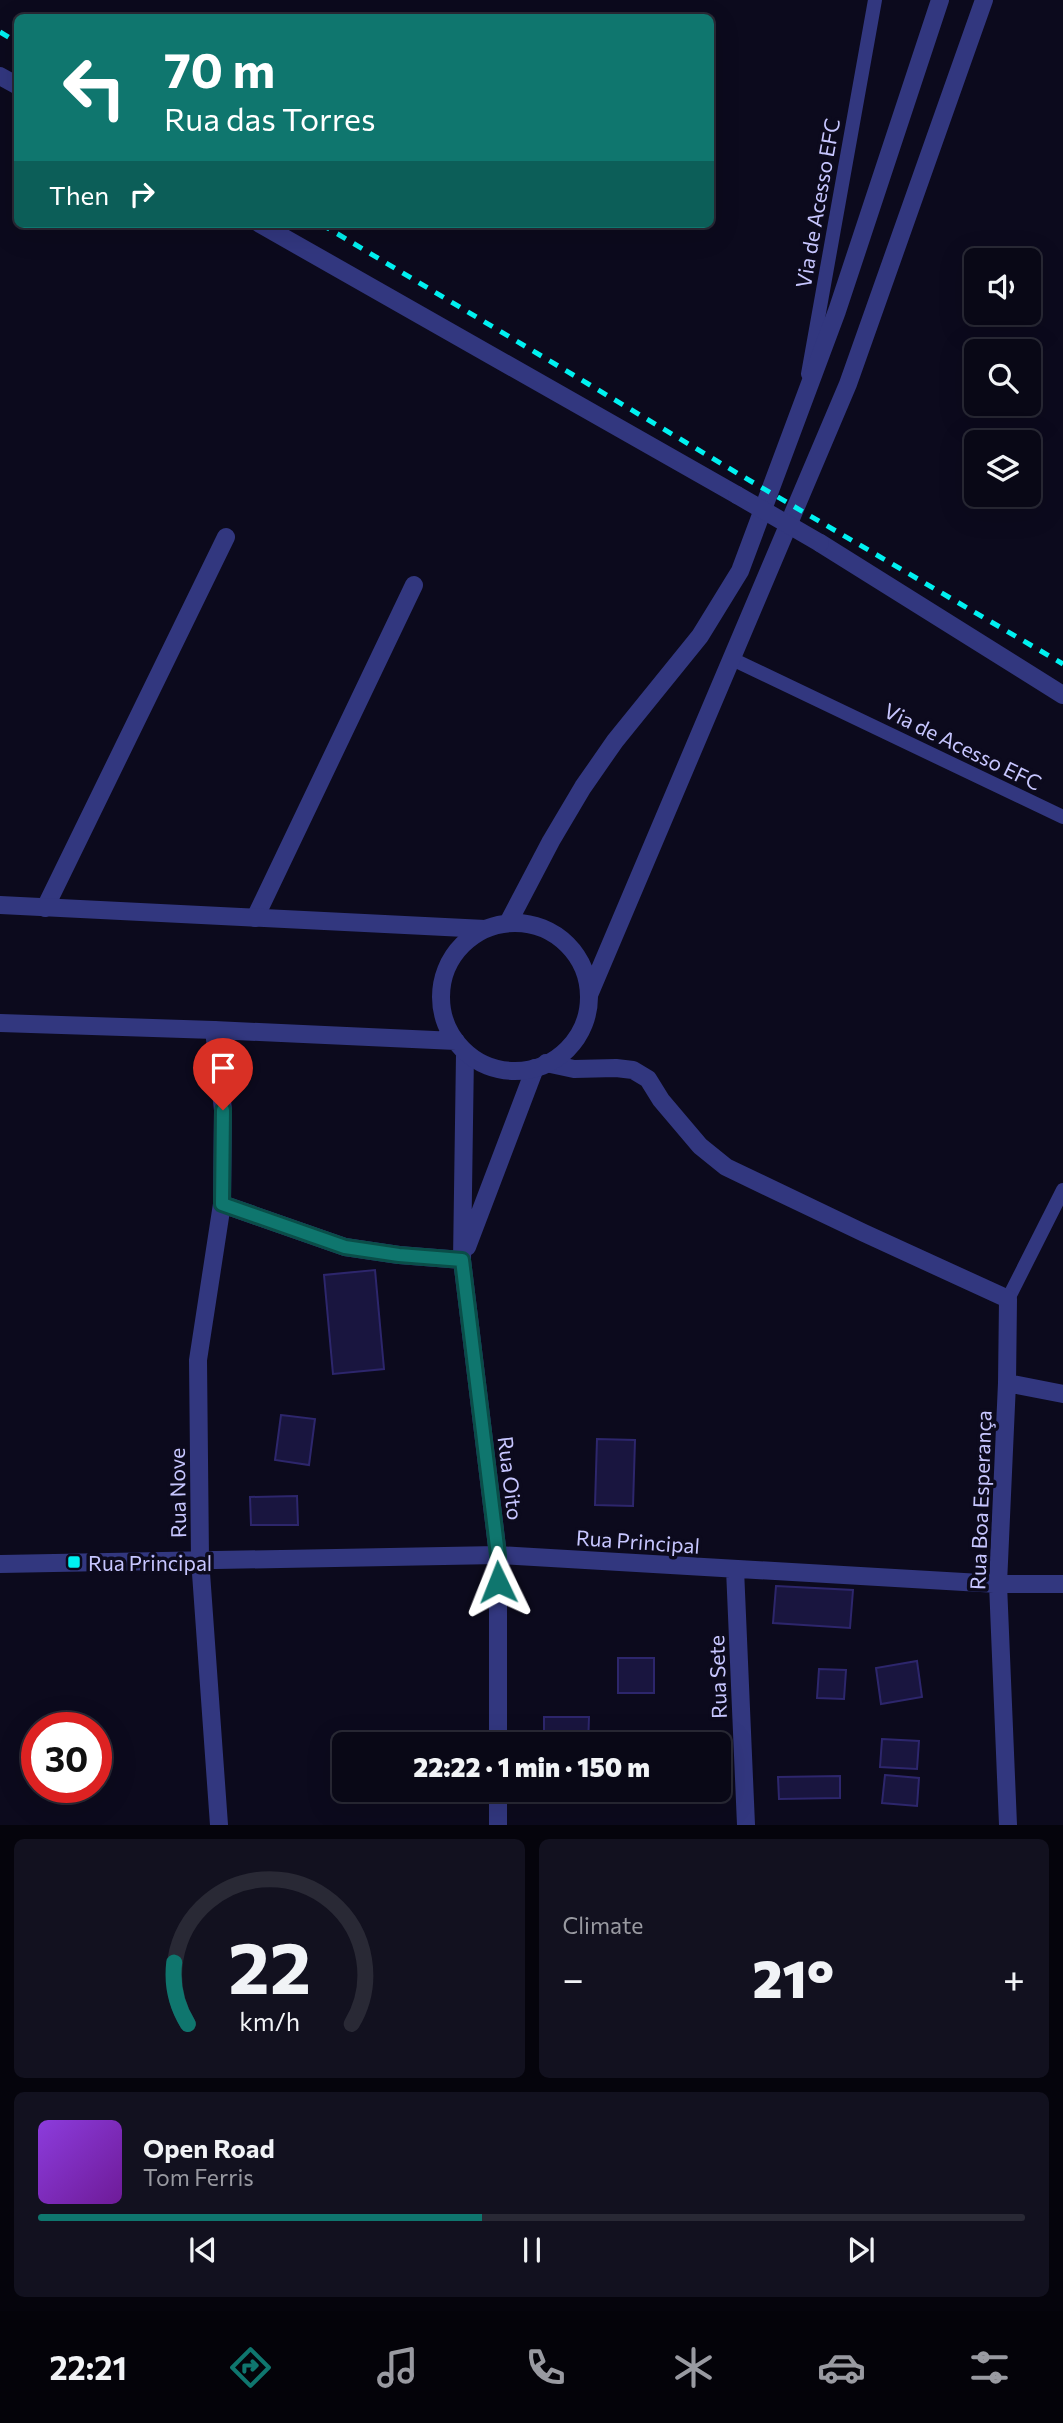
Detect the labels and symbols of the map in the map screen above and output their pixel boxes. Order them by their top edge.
street label: Via de Acesso EFC [790,116,844,290]
street label: Via de Acesso EFC [880,697,1046,795]
pin [193,1038,253,1110]
street label: Rua Boa Esperança [964,1410,996,1590]
street label: Rua Oito [493,1435,529,1521]
street label: Rua Nove [164,1448,190,1538]
street label: Rua Principal [575,1524,701,1558]
position arrow [461,1545,535,1619]
place label: Rua Principal [88,1550,212,1575]
marker: Rua Principal [66,1554,82,1570]
street label: Rua Sete [703,1635,731,1719]
speed limit sign: 30 [21,1712,112,1803]

